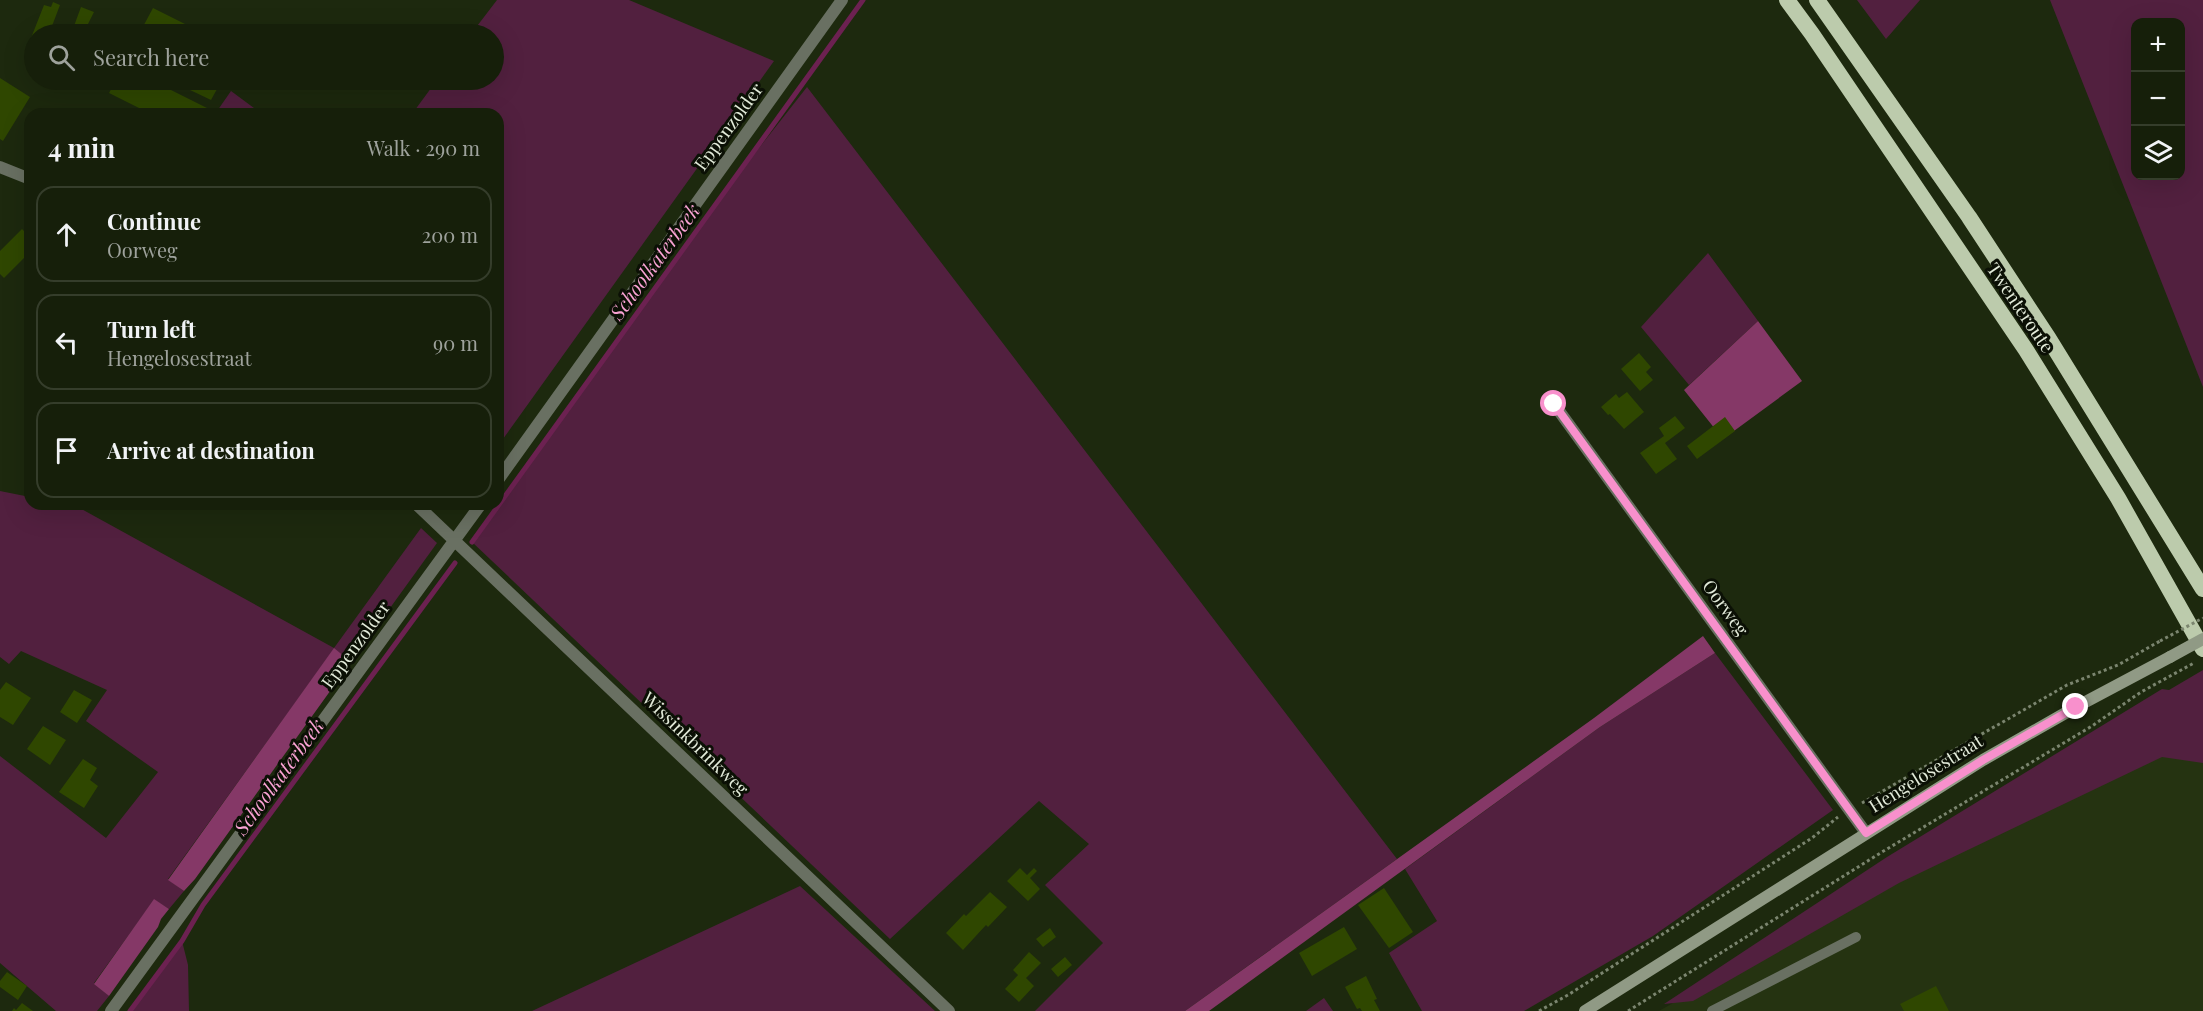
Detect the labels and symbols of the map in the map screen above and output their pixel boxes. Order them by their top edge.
street label: Eppenzolder [688,78,768,175]
water label: Schoolkaterbeek [602,198,705,326]
street label: Twenteroute [1982,258,2060,357]
route start [1540,390,1566,416]
street label: Oorweg [1697,575,1754,641]
street label: Eppenzolder [315,596,395,693]
street label: Wissinkbrinkweg [637,686,754,801]
route end [2062,693,2088,719]
water label: Schoolkaterbeek [226,713,329,841]
street label: Hengelosestraat [1864,728,1988,818]

